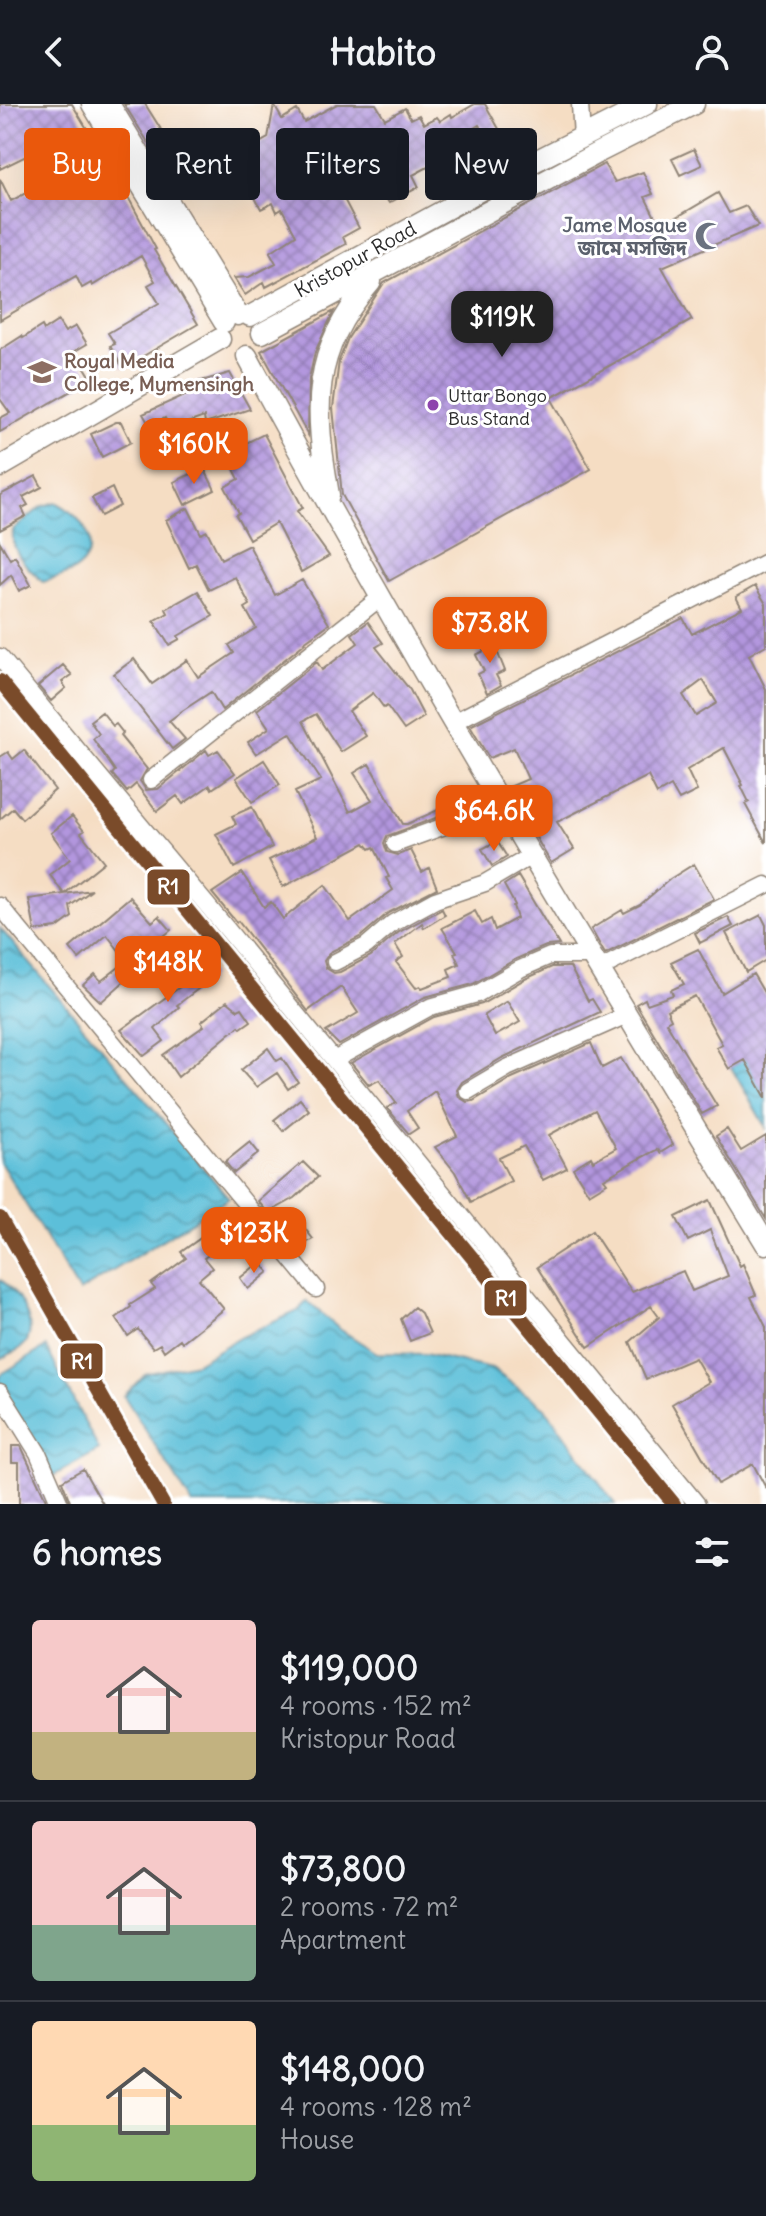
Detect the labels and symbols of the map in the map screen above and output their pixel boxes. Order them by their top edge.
place label: Jame Mosque জামে মসজিদ [563,212,688,260]
street label: Kristopur Road [290,215,420,303]
mosque icon: Jame Mosque জামে মসজিদ [694,221,724,251]
pin: $119K [446,291,558,359]
place label: Royal Media College, Mymensingh [64,348,255,396]
school or university icon: Royal Media College, Mymensingh [27,357,57,387]
place label: Uttar Bongo Bus Stand [448,384,547,430]
marker: Uttar Bongo Bus Stand [425,397,441,413]
pin: $160K [138,418,250,486]
pin: $73.8K [425,597,555,665]
pin: $64.6K [429,785,559,853]
line badge: R1 [146,868,191,906]
text: R1 [157,872,179,900]
pin: $148K [112,936,224,1004]
pin: $123K [198,1207,310,1275]
line badge: R1 [483,1279,528,1317]
text: R1 [495,1284,517,1312]
line badge: R1 [59,1342,104,1380]
text: R1 [71,1347,93,1375]

